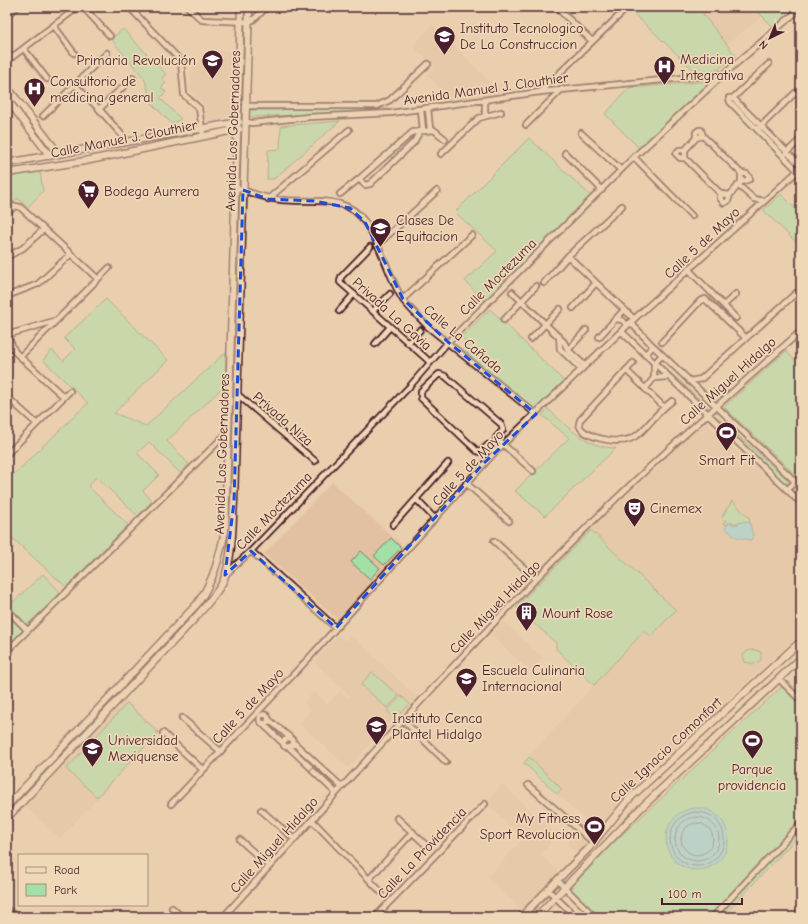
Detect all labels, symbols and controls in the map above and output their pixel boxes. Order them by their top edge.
north arrow [750,18,790,58]
place label: Instituto Tecnologico De La Construccion [460,20,583,53]
school or university icon: Instituto Tecnologico De La Construccion [431,23,457,56]
text: N [756,38,771,52]
school or university icon: Primaria Revolución [199,47,225,80]
street label: Avenida Los Gobernadores [222,50,244,212]
place label: Medicina Integrativa [680,51,744,84]
place label: Primaria Revolución [77,52,196,69]
hospital icon: Medicina Integrativa [652,54,678,87]
street label: Avenida Manuel J. Clouthier [402,69,570,109]
place label: Consultorio de medicina general [50,73,154,106]
hospital icon: Consultorio de medicina general [21,76,47,109]
street label: Calle Manuel J. Clouthier [49,116,199,162]
supermarket icon: Bodega Aurrera [76,178,102,211]
place label: Bodega Aurrera [104,183,200,200]
street label: Calle 5 de Mayo [661,204,743,282]
place label: Clases De Equitacion [396,212,458,245]
school or university icon: Clases De Equitacion [368,215,394,248]
street label: Calle Moctezuma [456,235,540,319]
street label: Privada La Gavia [349,274,435,354]
street label: Calle La Cañada [420,301,506,377]
street label: Calle Miguel Hidalgo [676,333,780,429]
street label: Avenida Los Gobernadores [211,373,233,535]
street label: Privada Niza [249,388,317,450]
sports icon: Smart Fit [714,419,740,452]
street label: Calle 5 de Mayo [429,427,507,509]
place label: Smart Fit [699,452,756,469]
street label: Calle Moctezuma [232,468,316,554]
theatre icon: Cinemex [621,495,647,528]
place label: Cinemex [650,500,702,517]
street label: Calle Miguel Hidalgo [446,557,544,657]
building icon: Mount Rose [514,600,540,633]
place label: Mount Rose [542,605,613,622]
place label: Escuela Culinaria Internacional [482,662,585,695]
street label: Calle 5 de Mayo [209,665,287,747]
school or university icon: Escuela Culinaria Internacional [454,665,480,698]
street label: Calle Ignacio Comonfort [606,693,726,806]
place label: Instituto Cenca Plantel Hidalgo [392,710,482,743]
school or university icon: Instituto Cenca Plantel Hidalgo [363,713,389,746]
sports icon: Parque providencia [739,728,765,761]
place label: Universidad Mexiquense [108,732,178,765]
school or university icon: Universidad Mexiquense [79,735,105,768]
place label: Parque providencia [718,761,786,794]
street label: Calle Miguel Hidalgo [226,793,322,897]
street label: Calle La Providencia [374,804,470,902]
place label: My Fitness Sport Revolucion [480,810,580,843]
sports icon: My Fitness Sport Revolucion [582,813,608,846]
legend [18,854,148,906]
text: Road [54,863,80,877]
scale bar [662,880,742,906]
text: Park [54,883,77,897]
text: 100 m [668,887,701,901]

